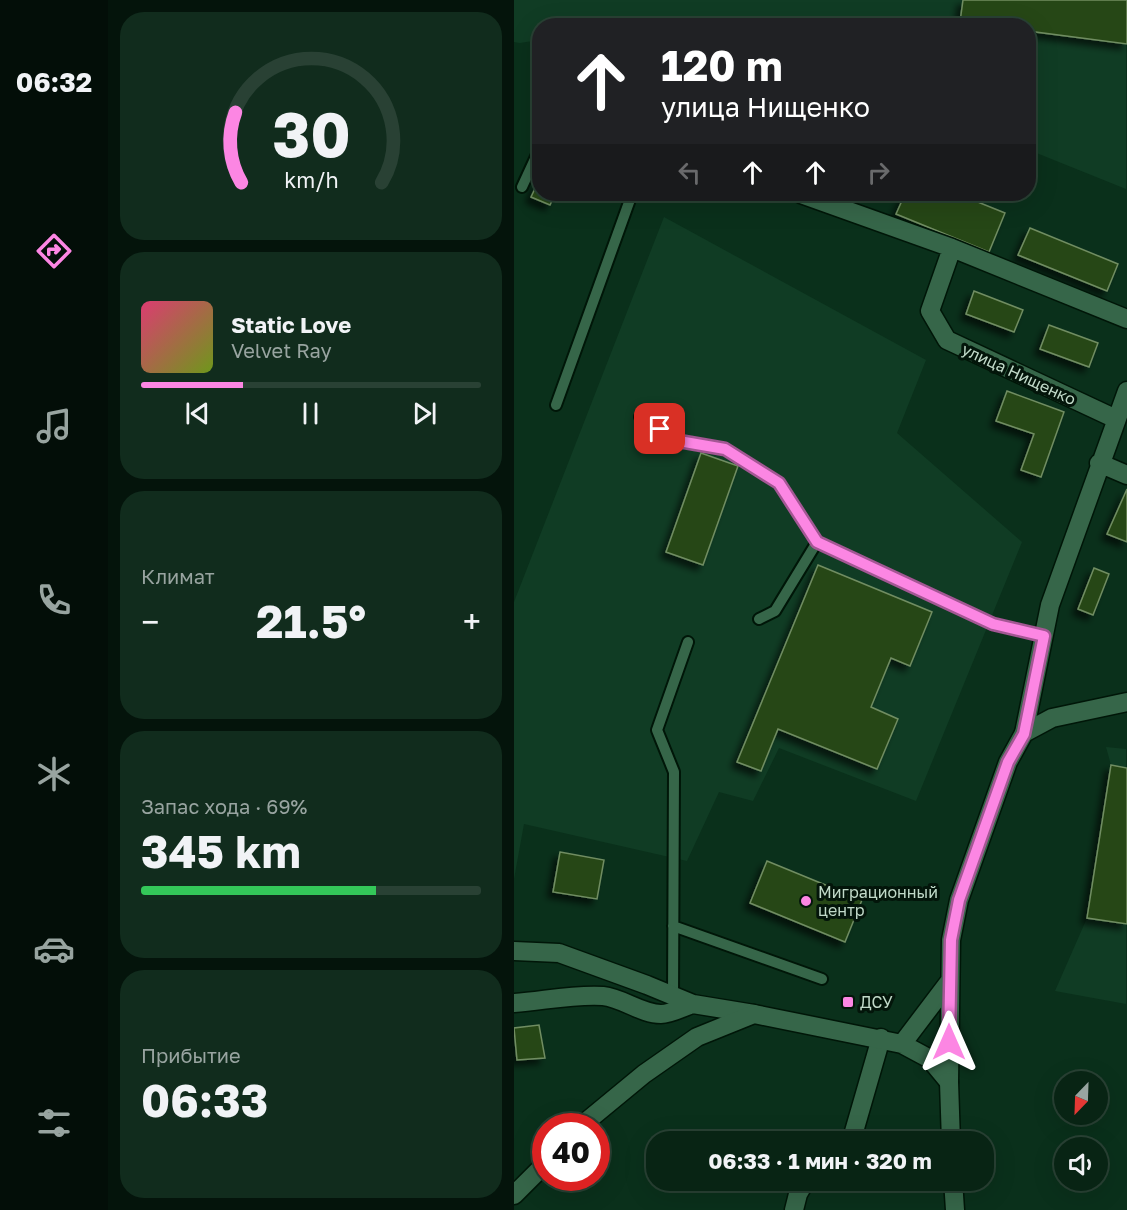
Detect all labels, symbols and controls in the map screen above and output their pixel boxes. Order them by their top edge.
text: 120 m [661,40,783,90]
icon: ahead [562,42,640,120]
text: 06:32 [16,66,92,98]
text: улица Нищенко [661,91,870,123]
text: 30 [272,96,350,171]
icon: left [673,156,706,189]
icon: ahead [736,156,769,189]
icon: ahead [799,156,832,189]
icon: right [862,156,895,189]
text: km/h [284,167,338,193]
icon: directions [33,230,75,272]
text: Static Love [231,311,351,338]
text: Velvet Ray [231,338,332,362]
street label: улица Нищенко [959,339,1079,409]
icon: previous [181,397,214,430]
icon: pause [294,397,327,430]
icon: next [408,397,441,430]
pin [634,403,685,454]
icon: music [33,405,75,447]
icon: arrive [643,412,676,445]
text: Климат [141,564,215,588]
icon: phone [33,579,75,621]
text: 21.5° [256,594,366,648]
text: − [141,602,159,641]
text: + [463,602,481,641]
icon: climate [33,753,75,795]
text: Запас хода · 69% [141,794,307,818]
text: 345 km [141,824,301,878]
place label: Миграционный центр [818,882,938,920]
marker: Миграционный центр [799,894,813,908]
icon: car [33,928,75,970]
place label: ДСУ [860,992,893,1012]
marker: ДСУ [841,995,855,1009]
position arrow [917,1010,981,1074]
text: Прибытие [141,1043,241,1067]
north arrow [1054,1071,1108,1125]
map controls [1054,1071,1108,1191]
text: 06:33 [141,1073,268,1127]
icon: filters [33,1102,75,1144]
speed limit sign: 40 [532,1113,610,1191]
button: sound [1054,1137,1108,1191]
text: 06:33 · 1 мин · 320 m [708,1147,932,1174]

